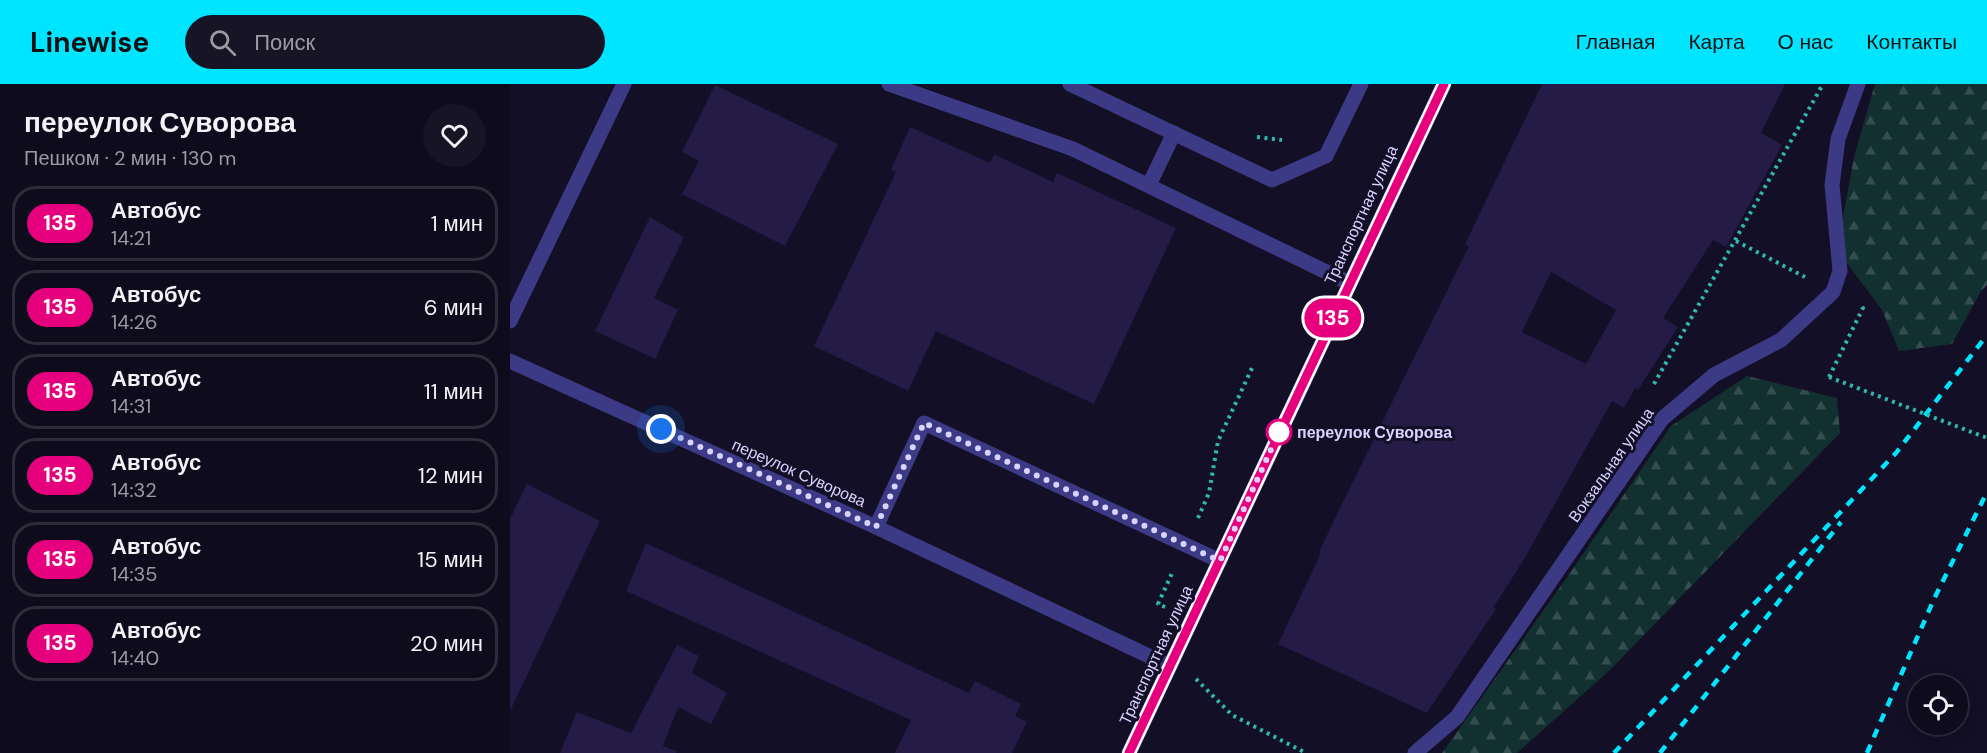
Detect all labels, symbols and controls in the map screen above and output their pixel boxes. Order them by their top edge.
search box [185,15,605,69]
text: Linewise [30,24,149,61]
icon: search [206,26,239,59]
text: Поиск [254,28,315,57]
text: Главная [1575,28,1655,56]
text: Карта [1688,28,1745,56]
text: О нас [1778,28,1833,56]
text: Контакты [1866,28,1957,56]
text: переулок Суворова [24,104,296,141]
button: heart [423,104,486,167]
street label: Транспортная улица [1319,142,1403,288]
text: Пешком · 2 мин · 130 m [24,145,236,171]
text: Автобус [111,196,201,225]
text: 135 [43,209,77,237]
text: 1 мин [431,209,483,238]
text: 14:21 [111,225,151,251]
text: Автобус [111,280,201,309]
text: 135 [43,293,77,321]
text: 6 мин [424,293,483,322]
line badge: 135 [1298,298,1368,338]
text: 135 [1316,304,1350,332]
text: 14:26 [111,309,158,335]
text: Автобус [111,364,201,393]
text: 135 [43,377,77,405]
text: 11 мин [424,377,483,406]
text: 14:31 [111,393,151,419]
street label: Вокзальная улица [1564,403,1658,526]
your location [646,414,676,444]
marker: переулок Суворова [1266,419,1292,445]
place label: переулок Суворова [1297,422,1452,443]
street label: переулок Суворова [729,434,869,512]
text: Автобус [111,448,201,477]
text: 135 [43,461,77,489]
text: 12 мин [418,461,483,490]
text: 14:32 [111,477,157,503]
text: Автобус [111,532,201,561]
text: 135 [43,545,77,573]
text: 15 мин [417,545,483,574]
text: 14:35 [111,561,157,587]
street label: Транспортная улица [1114,582,1198,728]
text: Автобус [111,616,201,645]
text: 135 [43,629,77,657]
text: 20 мин [410,629,483,658]
text: 14:40 [111,645,159,671]
map controls [1908,675,1968,735]
button: locate [1908,675,1968,735]

